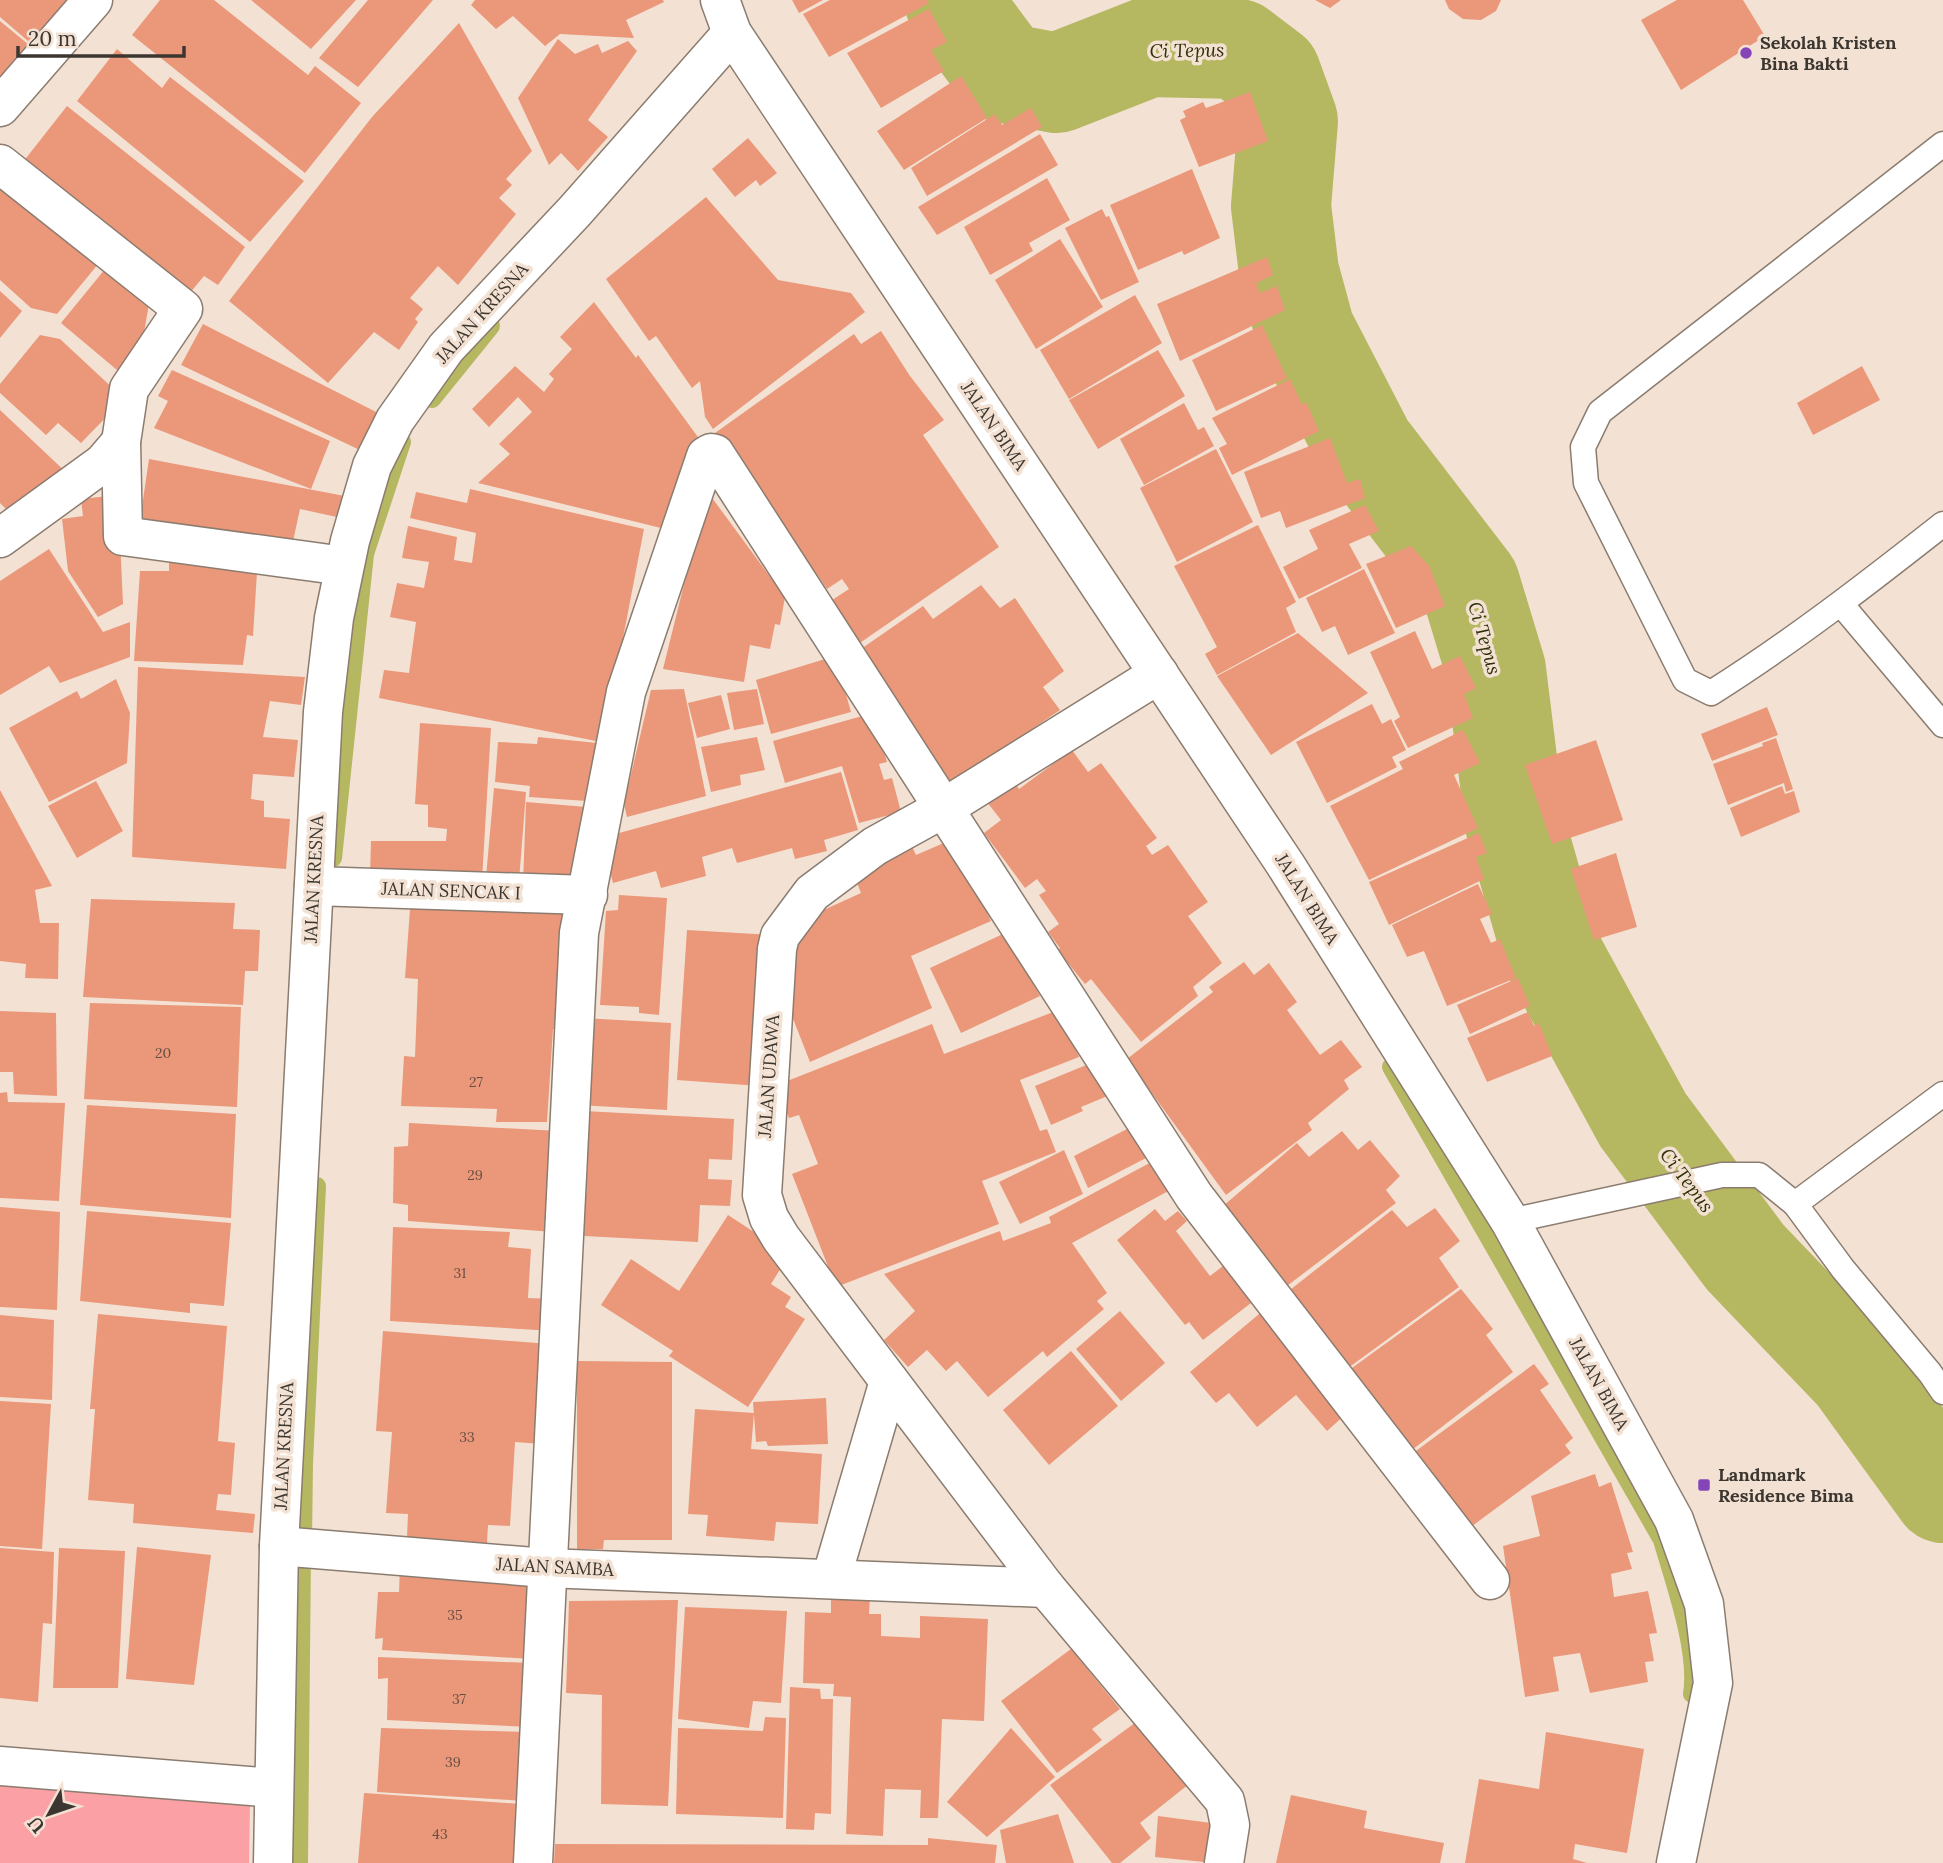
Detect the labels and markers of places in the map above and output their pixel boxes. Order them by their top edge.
place label: Sekolah Kristen Bina Bakti [1760,31,1897,75]
marker: Sekolah Kristen Bina Bakti [1738,45,1754,61]
place label: Landmark Residence Bima [1718,1463,1854,1507]
marker: Landmark Residence Bima [1696,1477,1712,1493]

